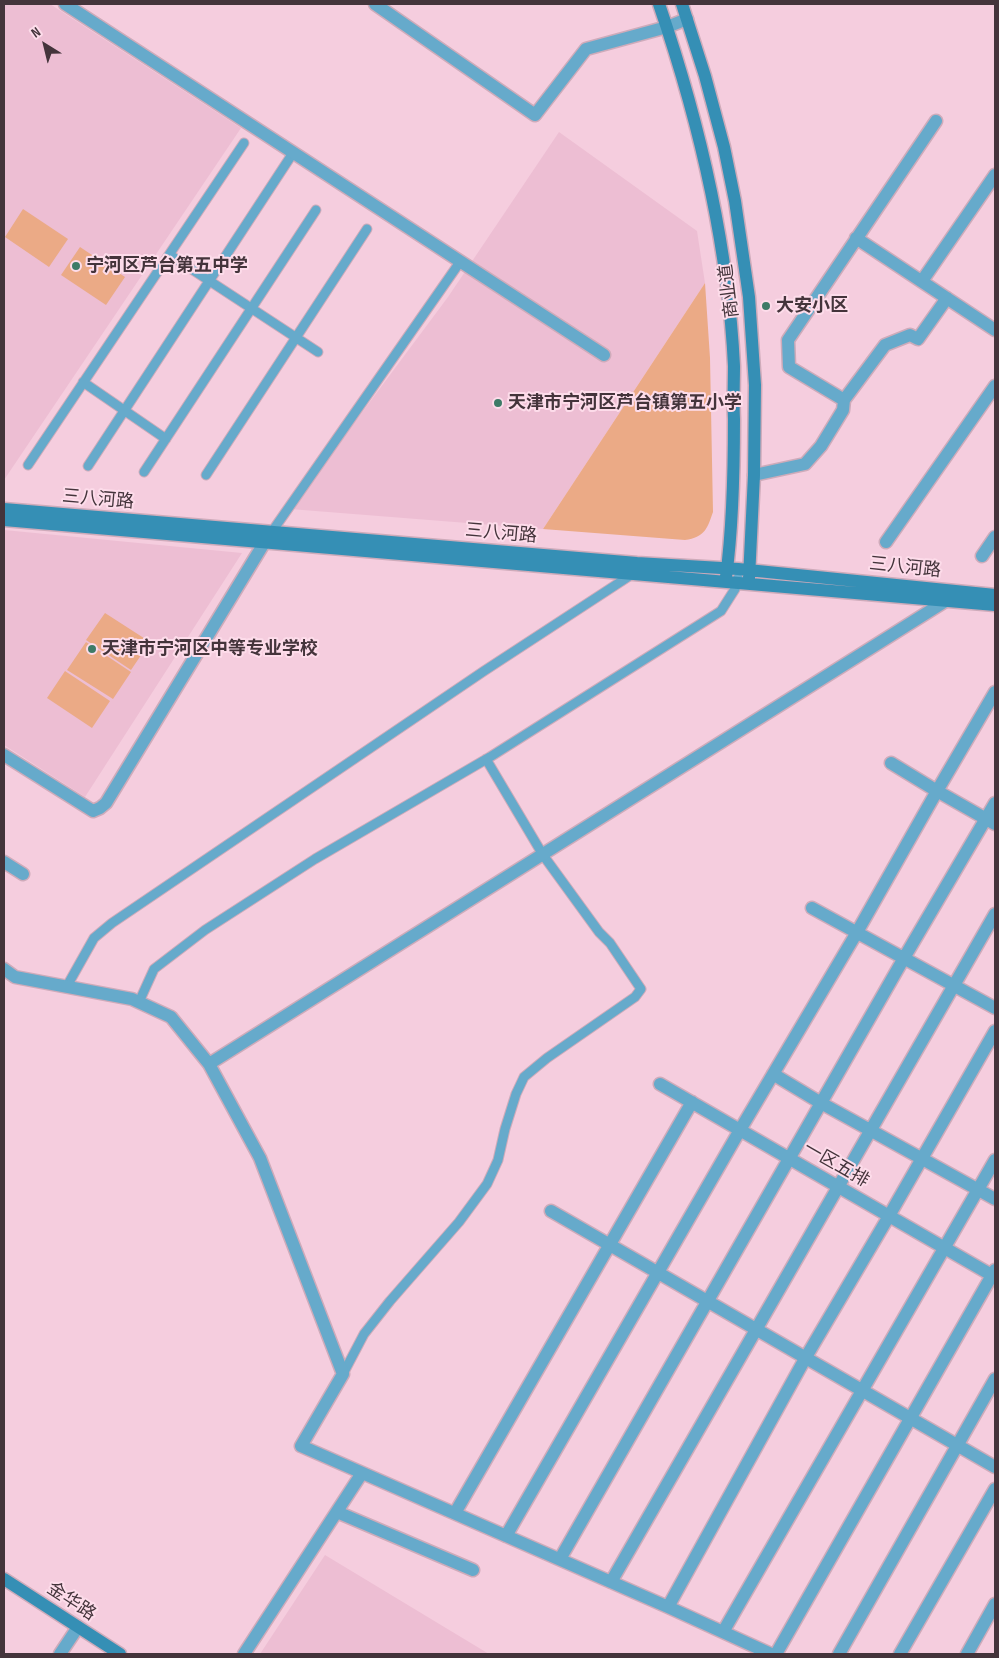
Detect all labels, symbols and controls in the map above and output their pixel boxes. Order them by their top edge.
north arrow [20,20,70,70]
text: N [28,23,44,42]
place label: 宁河区芦台第五中学 [86,255,248,277]
marker: 宁河区芦台第五中学 [70,260,82,272]
street label: 商业道 [716,263,744,319]
place label: 大安小区 [776,295,848,317]
marker: 大安小区 [760,300,772,312]
place label: 天津市宁河区芦台镇第五小学 [508,392,742,414]
marker: 天津市宁河区芦台镇第五小学 [492,397,504,409]
street label: 三八河路 [61,486,135,514]
street label: 三八河路 [464,520,538,548]
street label: 三八河路 [868,553,942,583]
place label: 天津市宁河区中等专业学校 [102,638,318,660]
marker: 天津市宁河区中等专业学校 [86,643,98,655]
street label: 一区五排 [799,1138,873,1192]
street label: 金华路 [42,1578,100,1626]

